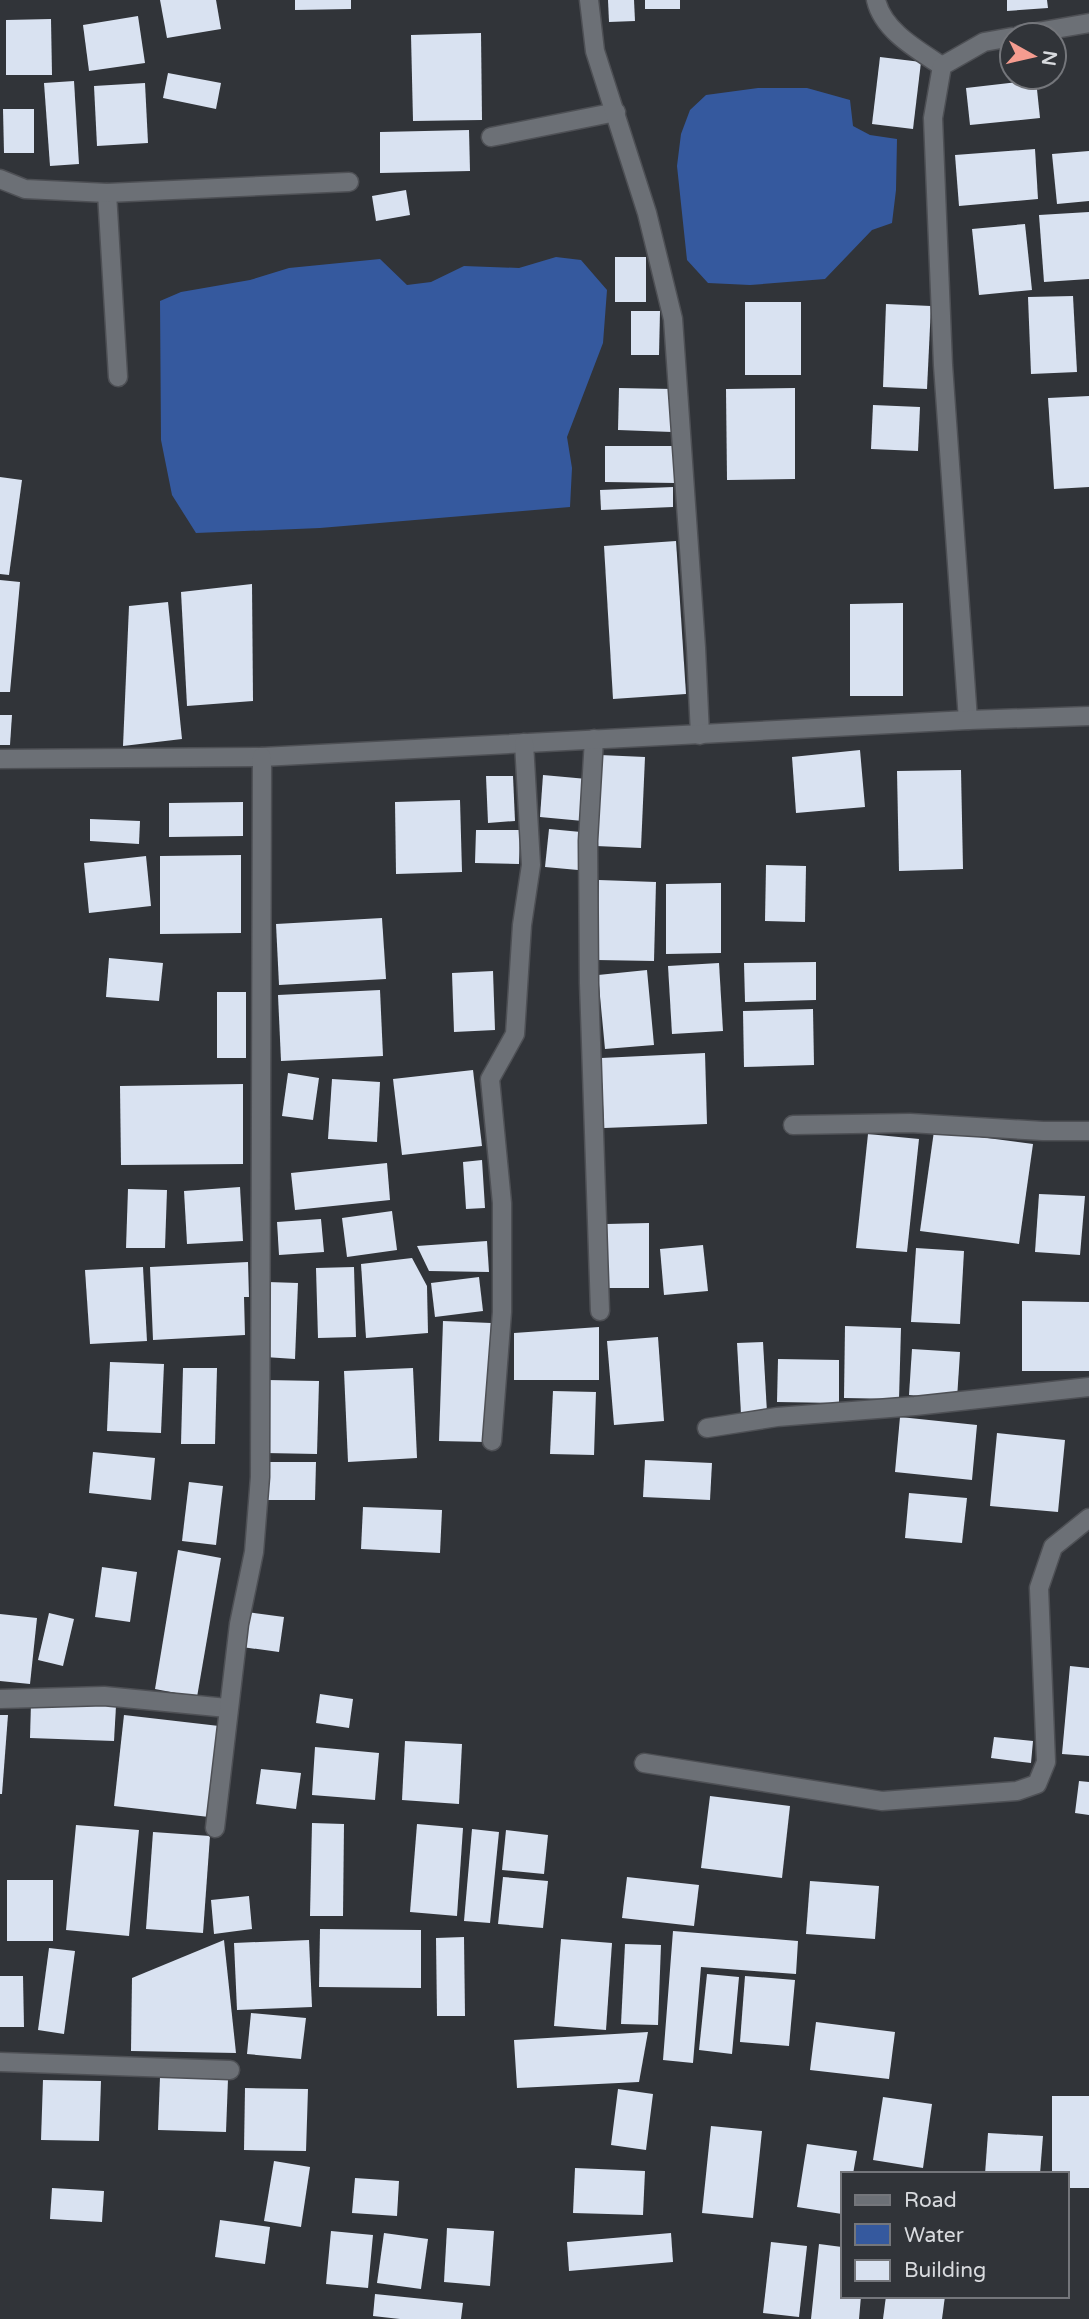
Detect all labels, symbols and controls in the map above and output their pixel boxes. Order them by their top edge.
north arrow [998,21,1068,91]
text: N [1037,49,1061,67]
legend [841,2172,1068,2298]
text: Road [904,2188,957,2213]
text: Water [904,2223,964,2248]
text: Building [904,2258,986,2283]

